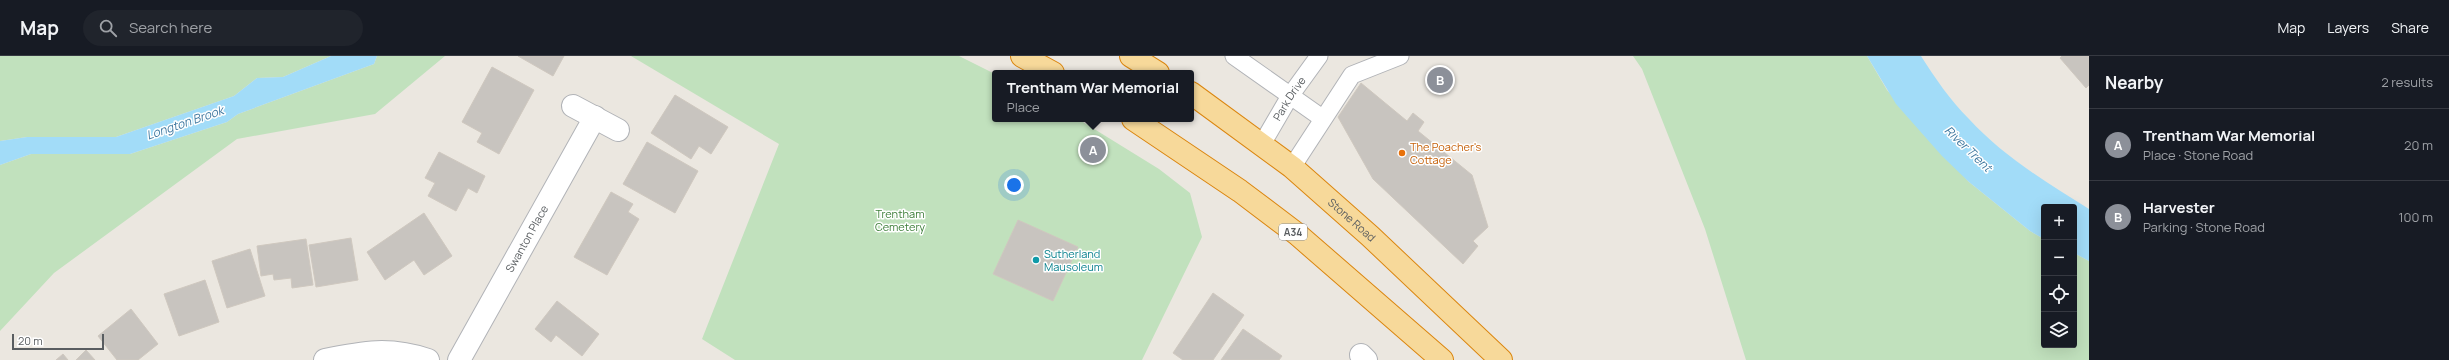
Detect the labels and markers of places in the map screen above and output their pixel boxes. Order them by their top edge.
pin: B [1427,65,1453,95]
pin: A [1080,135,1106,165]
place label: The Poacher's Cottage [1410,139,1481,167]
marker: The Poacher's Cottage [1397,148,1407,158]
place label: Sutherland Mausoleum [1044,246,1103,274]
marker: Sutherland Mausoleum [1031,255,1041,265]

